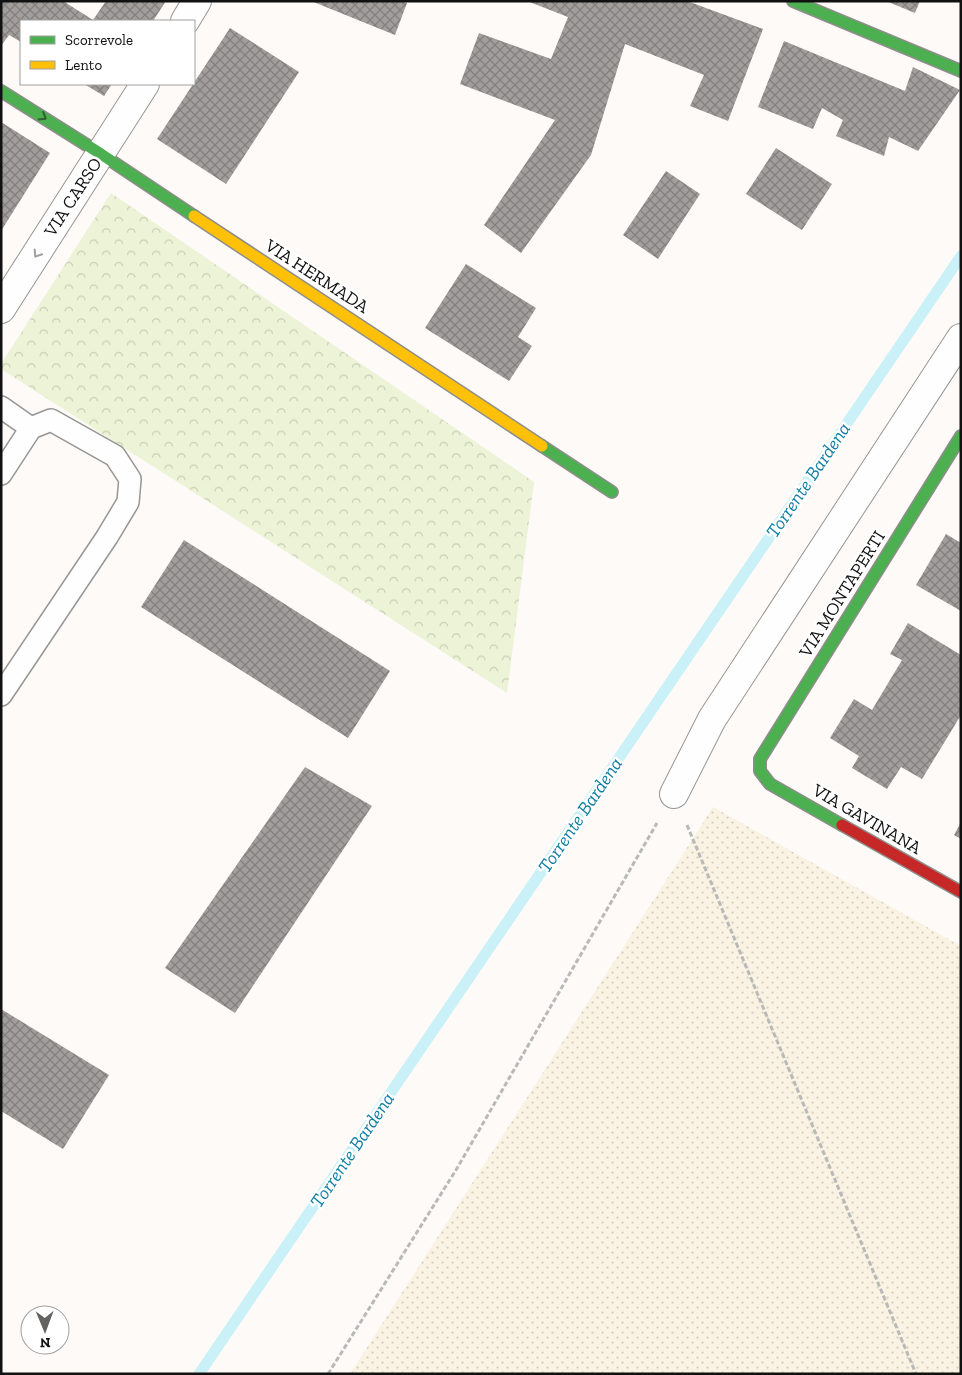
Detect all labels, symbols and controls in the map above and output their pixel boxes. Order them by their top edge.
legend [20,20,195,85]
text: Scorrevole [65,31,133,49]
text: Lento [65,56,102,74]
one-way arrow [37,111,46,120]
street label: VIA CARSO [39,153,107,241]
street label: VIA HERMADA [260,234,373,318]
one-way arrow [34,248,43,257]
water label: Torrente Bardena [761,418,855,542]
street label: VIA MONTAPERTI [794,527,890,662]
water label: Torrente Bardena [533,753,627,877]
street label: VIA GAVINANA [808,778,926,859]
water label: Torrente Bardena [305,1088,399,1212]
north arrow [20,1305,70,1355]
text: N [39,1334,51,1351]

